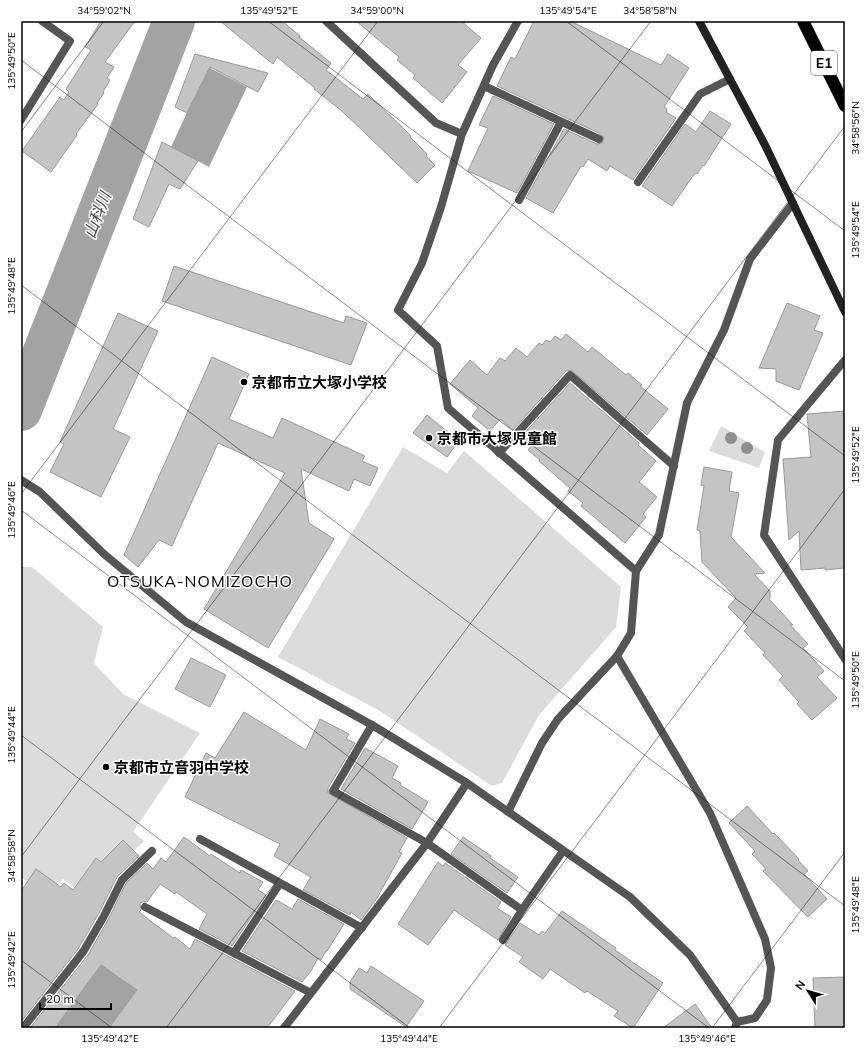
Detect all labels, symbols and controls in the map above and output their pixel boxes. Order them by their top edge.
text: 34°59'02"N [77,4,131,17]
text: 135°49'52"E [240,4,298,17]
text: 34°59'00"N [350,4,404,17]
text: 135°49'54"E [539,4,597,17]
text: 34°58'58"N [623,4,677,17]
text: 135°49'50"E [5,32,18,90]
road number: E1 [811,51,837,75]
text: 34°58'56"N [849,101,862,155]
water label: 山科川 [79,187,116,241]
text: 135°49'54"E [849,201,862,259]
text: 135°49'48"E [5,257,18,315]
place label: 京都市立大塚小学校 [252,373,387,392]
marker: 京都市立大塚小学校 [239,377,249,387]
text: 135°49'52"E [849,426,862,484]
place label: 京都市大塚児童館 [437,429,557,448]
marker: 京都市大塚児童館 [424,433,434,443]
text: 135°49'46"E [5,481,18,539]
district label: OTSUKA-NOMIZOCHO [107,571,293,591]
text: 135°49'50"E [849,651,862,709]
text: 135°49'44"E [5,706,18,764]
place label: 京都市立音羽中学校 [114,758,249,777]
marker: 京都市立音羽中学校 [101,762,111,772]
text: 34°58'58"N [5,829,18,883]
text: 135°49'48"E [849,876,862,934]
text: 135°49'42"E [5,931,18,989]
north arrow [788,971,828,1011]
text: N [792,977,808,993]
scale bar [40,985,111,1011]
text: 20 m [46,991,74,1006]
text: 135°49'42"E [81,1032,139,1045]
text: 135°49'44"E [380,1032,438,1045]
text: 135°49'46"E [678,1032,736,1045]

